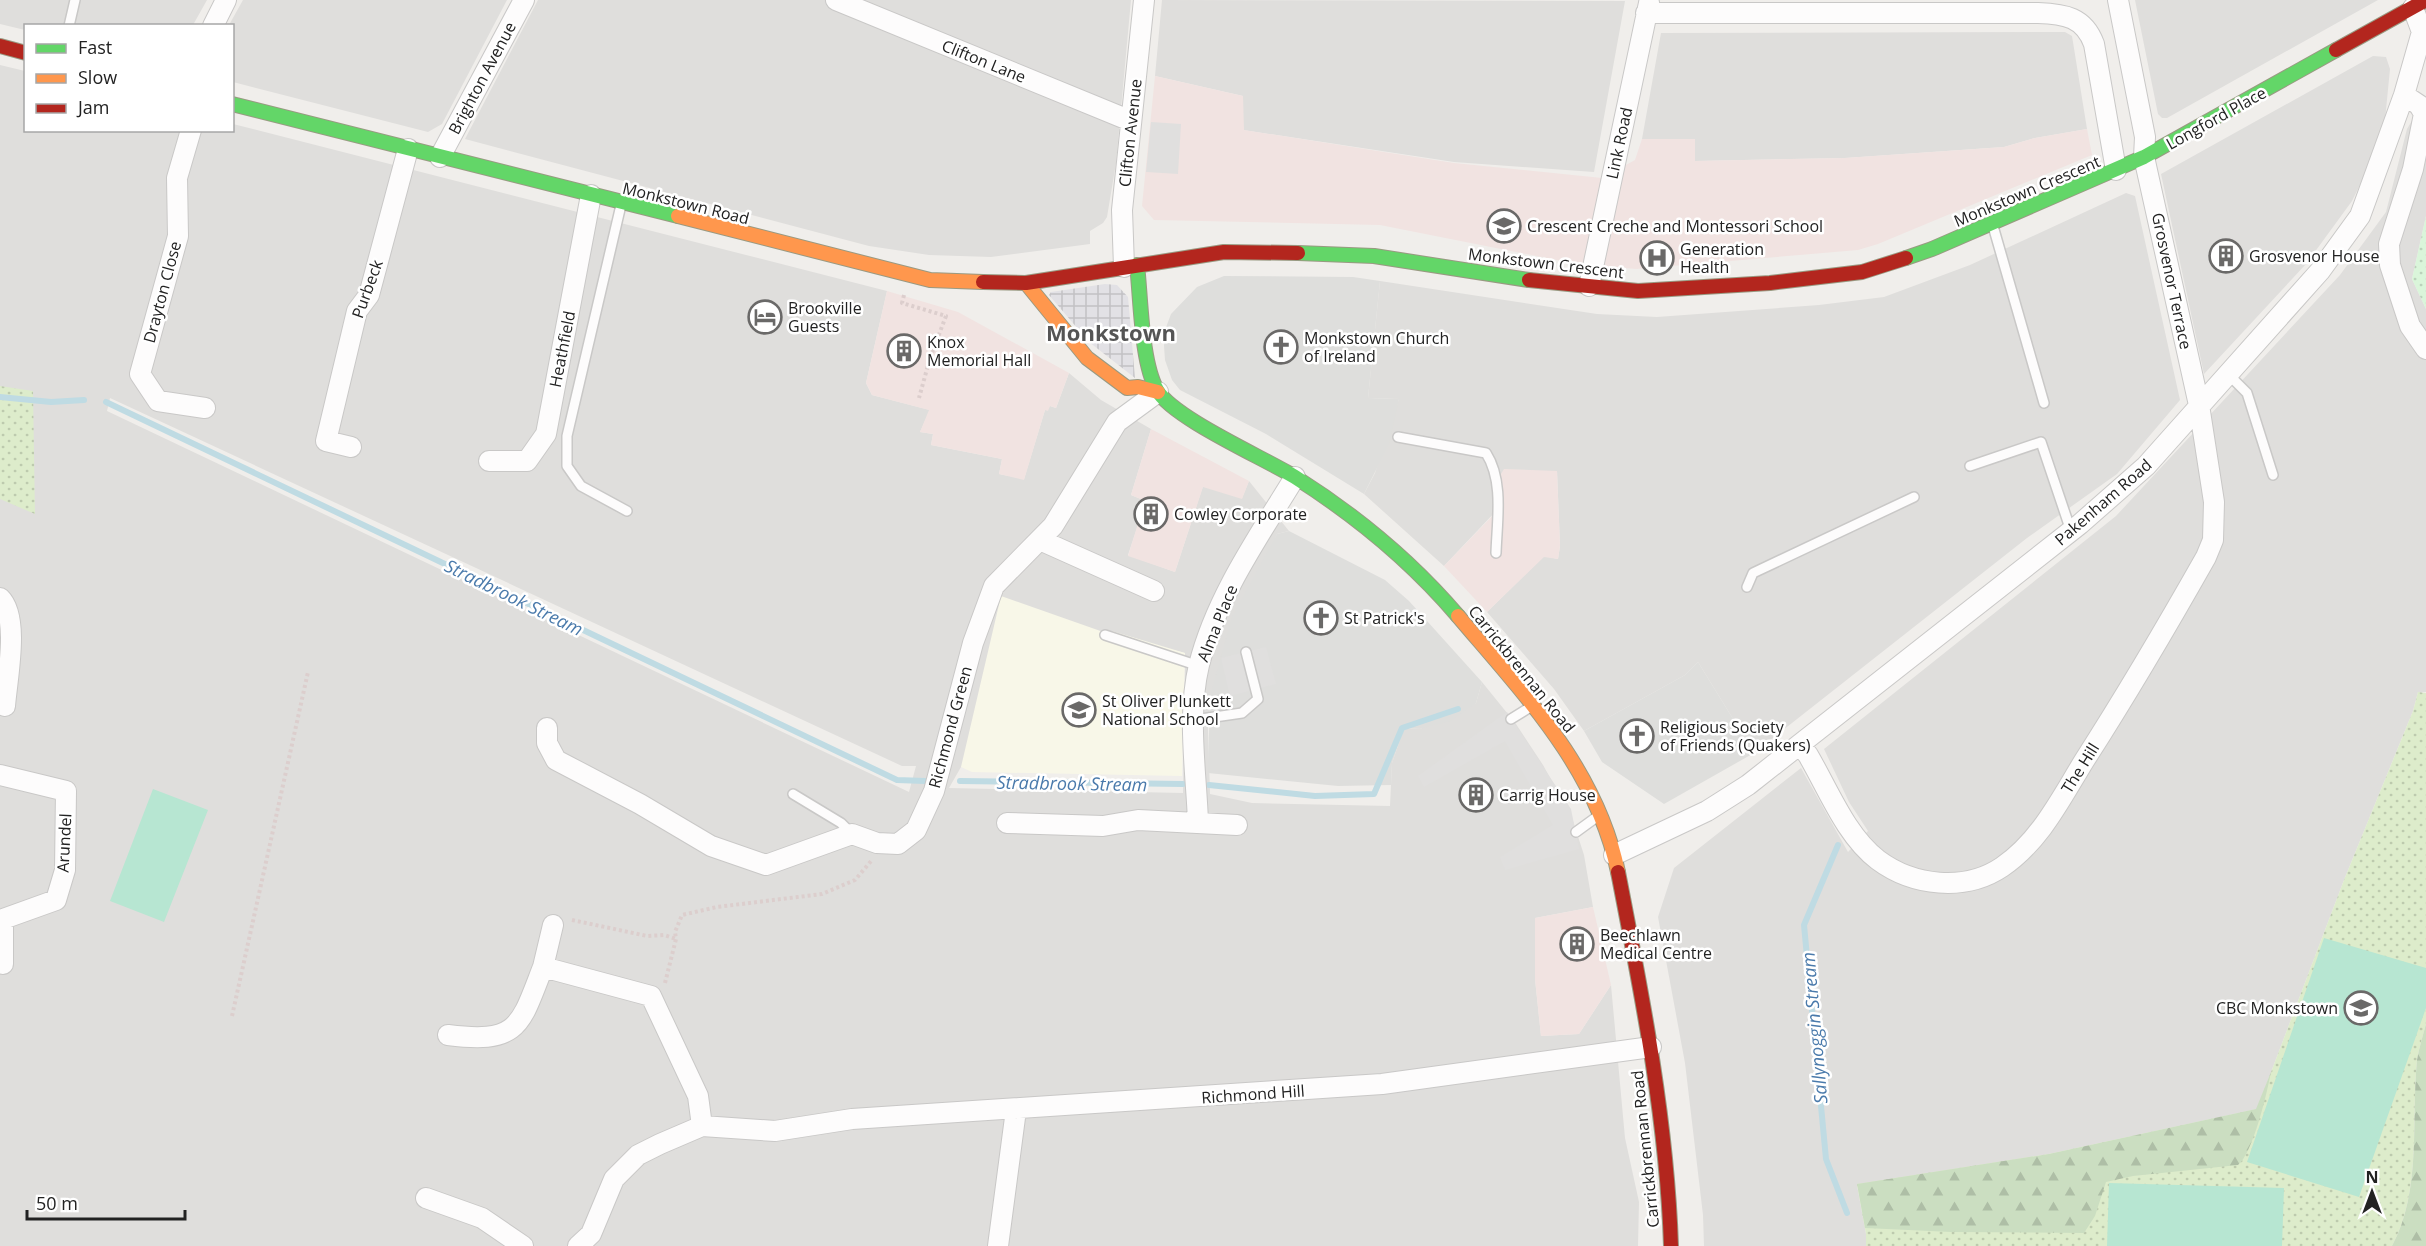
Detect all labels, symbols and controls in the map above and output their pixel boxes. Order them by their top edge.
street label: Brighton Avenue [443,18,521,138]
legend [24,24,234,132]
street label: Clifton Lane [939,34,1029,88]
text: Fast [78,35,112,59]
text: Slow [78,65,117,89]
street label: Clifton Avenue [1113,78,1147,188]
street label: Longford Place [2162,81,2270,155]
text: Jam [76,95,110,119]
street label: Link Road [1601,105,1637,181]
street label: Monkstown Crescent [1950,150,2104,232]
street label: Monkstown Road [620,177,752,229]
school or university icon: Crescent Creche and Montessori School [1486,208,1522,244]
street label: Grosvenor Terrace [2147,211,2197,351]
place label: Crescent Creche and Montessori School [1527,215,1823,237]
place label: Generation Health [1680,238,1764,278]
building icon: Grosvenor House [2208,238,2244,274]
street label: Drayton Close [138,239,186,345]
hospital icon: Generation Health [1639,240,1675,276]
street label: Monkstown Crescent [1467,243,1626,284]
place label: Grosvenor House [2249,245,2379,267]
street label: Purbeck [346,256,388,321]
place label: Brookville Guests [788,297,862,337]
hotel icon: Brookville Guests [747,299,783,335]
street label: Heathfield [544,309,580,389]
district label: Monkstown [1046,317,1176,347]
place label: Monkstown Church of Ireland [1304,327,1449,367]
church icon: Monkstown Church of Ireland [1263,329,1299,365]
place label: Knox Memorial Hall [927,331,1031,371]
building icon: Knox Memorial Hall [886,333,922,369]
street label: Pakenham Road [2050,454,2156,550]
building icon: Cowley Corporate [1133,496,1169,532]
place label: Cowley Corporate [1174,503,1307,525]
water label: Stradbrook Stream [441,553,587,641]
street label: Alma Place [1192,581,1242,665]
church icon: St Patrick's [1303,600,1339,636]
street label: Carrickbrennan Road [1464,601,1580,737]
place label: St Patrick's [1344,607,1425,629]
street label: Richmond Green [923,664,977,790]
place label: St Oliver Plunkett National School [1102,690,1231,730]
school or university icon: St Oliver Plunkett National School [1061,692,1097,728]
place label: Religious Society of Friends (Quakers) [1660,716,1811,756]
church icon: Religious Society of Friends (Quakers) [1619,718,1655,754]
street label: The Hill [2056,739,2104,797]
water label: Stradbrook Stream [996,770,1148,796]
building icon: Carrig House [1458,777,1494,813]
place label: Carrig House [1499,784,1596,806]
street label: Arundel [51,813,77,873]
place label: Beechlawn Medical Centre [1600,924,1712,964]
building icon: Beechlawn Medical Centre [1559,926,1595,962]
water label: Sallynoggin Stream [1795,951,1833,1105]
school or university icon: CBC Monkstown [2343,990,2379,1026]
place label: CBC Monkstown [2216,997,2338,1019]
street label: Carrickbrennan Road [1626,1069,1664,1229]
street label: Richmond Hill [1201,1079,1305,1109]
north arrow [2342,1162,2402,1222]
text: N [2365,1166,2379,1188]
scale bar [27,1183,184,1221]
text: 50 m [36,1191,78,1215]

